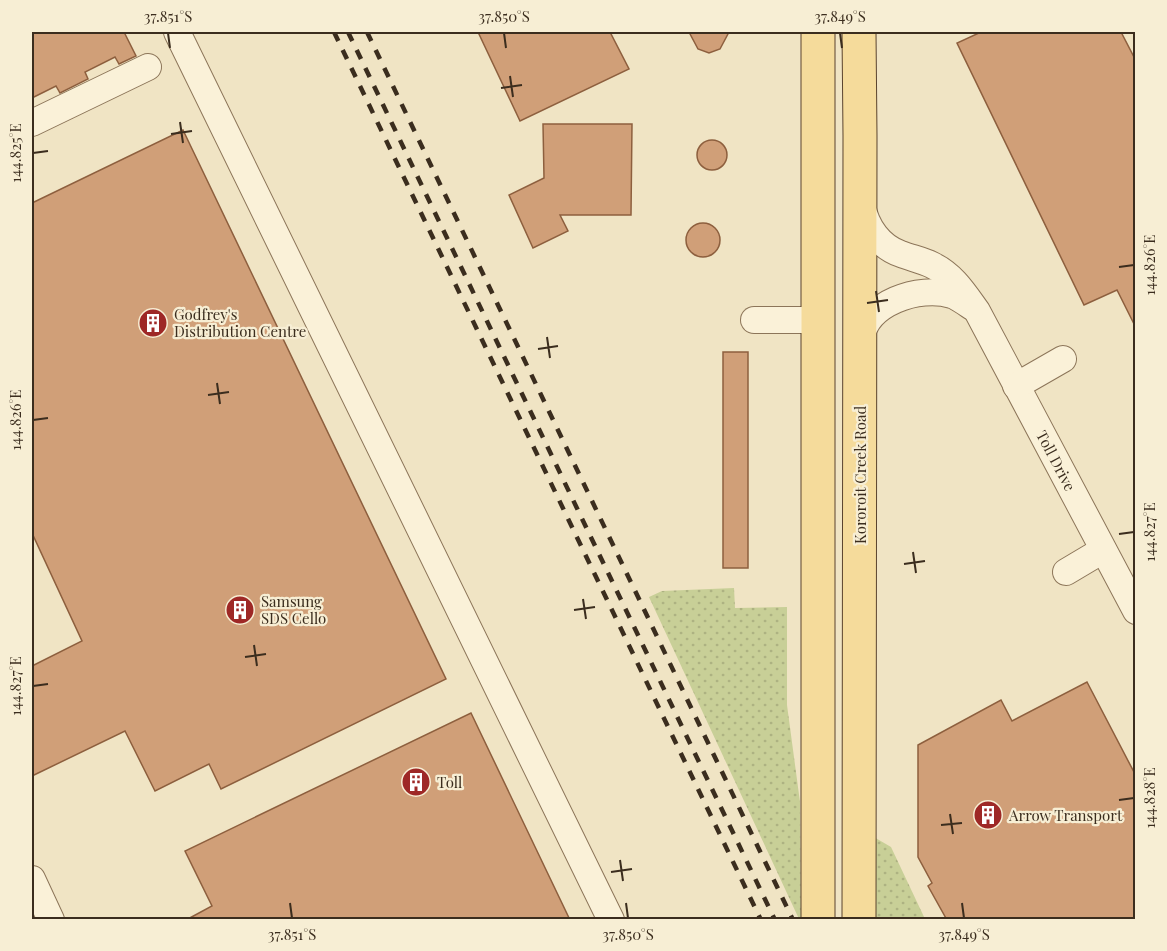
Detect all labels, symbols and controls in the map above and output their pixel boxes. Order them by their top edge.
text: 37.851°S [144,6,192,26]
text: 37.850°S [478,6,530,26]
text: 37.849°S [814,6,866,26]
text: 144.825°E [5,123,25,183]
text: 144.826°E [1139,235,1159,295]
place label: Godfrey's Distribution Centre [174,304,306,341]
building icon: Godfrey's Distribution Centre [137,307,169,339]
text: 144.826°E [5,390,25,450]
street label: Kororoit Creek Road [850,406,870,544]
street label: Toll Drive [1032,427,1081,494]
text: 144.827°E [1139,502,1159,562]
place label: Samsung SDS Cello [261,591,326,628]
building icon: Samsung SDS Cello [224,594,256,626]
text: 144.827°E [5,656,25,716]
building icon: Toll [400,766,432,798]
text: 144.828°E [1139,767,1159,829]
place label: Toll [437,772,462,792]
building icon: Arrow Transport [972,799,1004,831]
place label: Arrow Transport [1008,805,1123,825]
text: 37.851°S [268,924,316,944]
text: 37.850°S [602,924,654,944]
text: 37.849°S [938,924,990,944]

